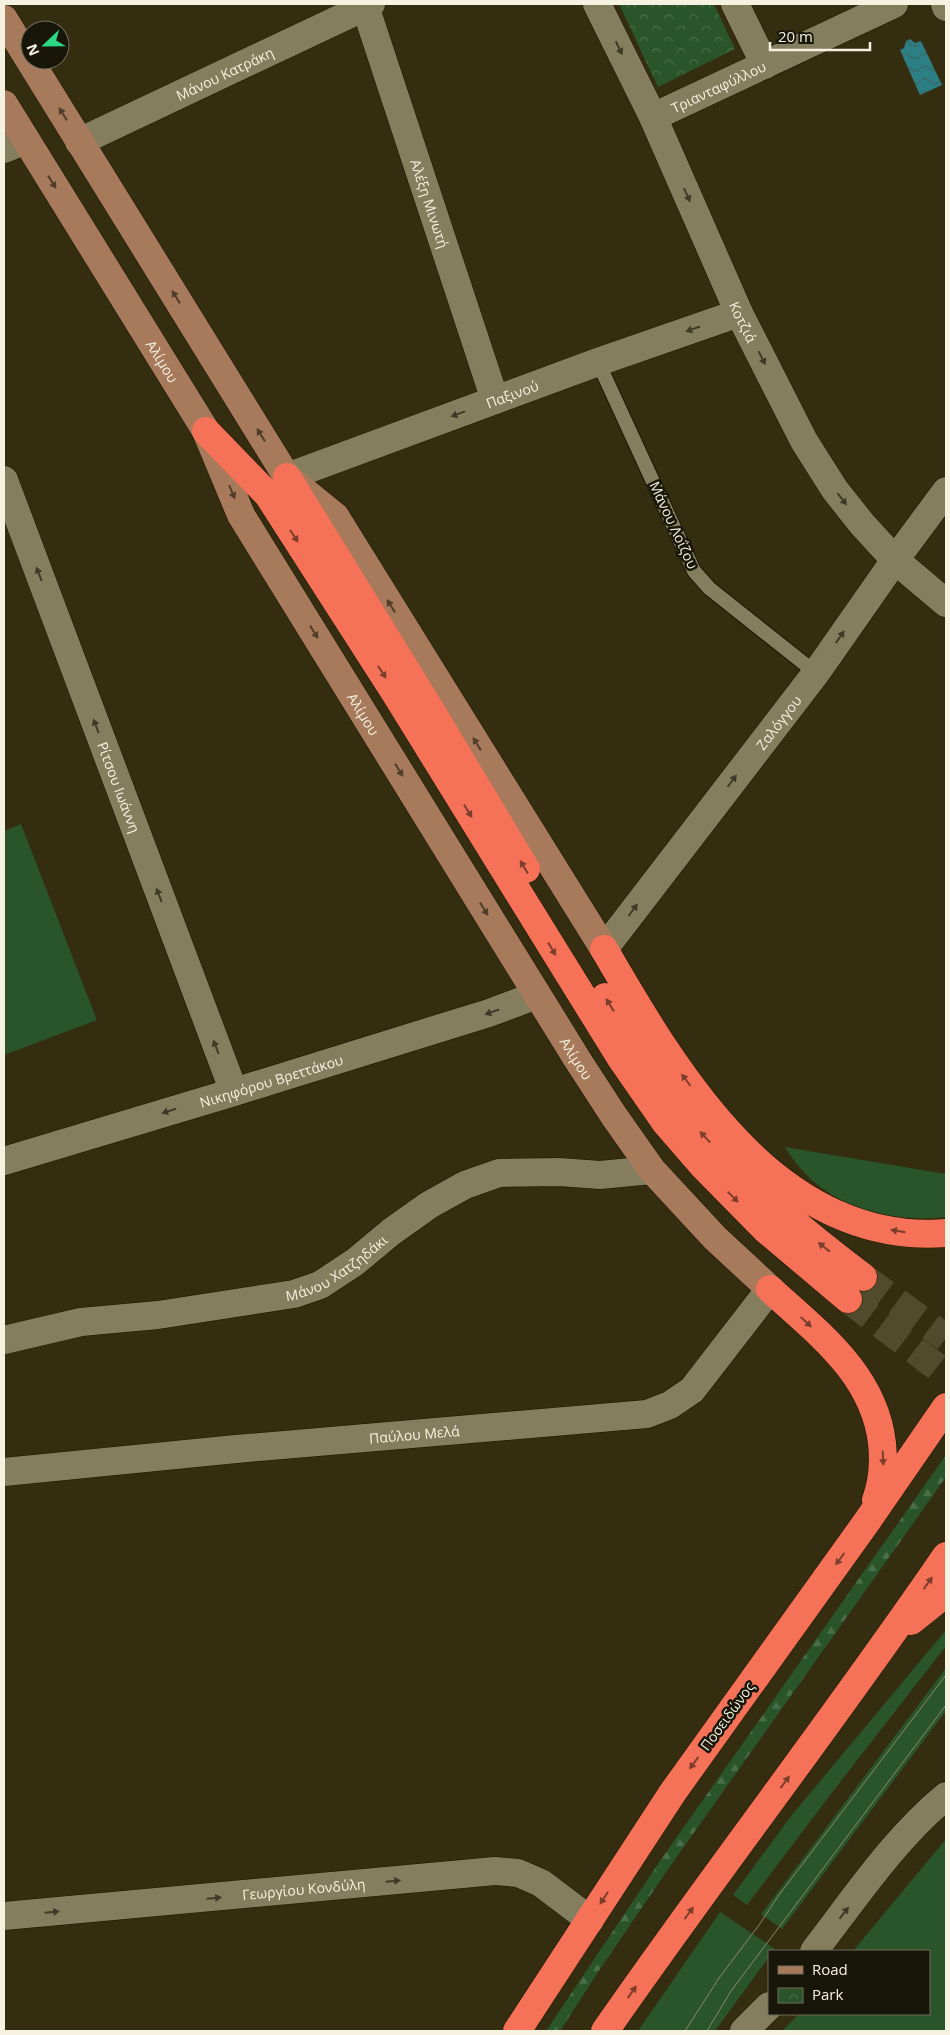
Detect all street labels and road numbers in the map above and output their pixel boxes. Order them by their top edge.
street label: Μάνου Κατράκη [173,42,277,104]
street label: Τριανταφύλλου [668,56,769,117]
street label: Αλέξη Μινωτή [407,156,454,251]
street label: Κοτζιά [725,298,762,346]
street label: Αλίμου [142,336,183,386]
street label: Παξινού [483,375,541,412]
street label: Μάνου Λοΐζου [645,478,703,572]
street label: Αλίμου [343,689,384,739]
street label: Ζαλόγγου [751,691,805,753]
street label: Ρίτσου Ιωάννη [94,739,145,835]
street label: Αλίμου [556,1033,597,1083]
street label: Νικηφόρου Βρεττάκου [197,1049,345,1111]
street label: Μάνου Χατζηδάκι [284,1230,391,1305]
street label: Παύλου Μελά [368,1420,461,1447]
street label: Ποσειδώνος [696,1678,759,1754]
street label: Γεωργίου Κονδύλη [241,1873,366,1904]

